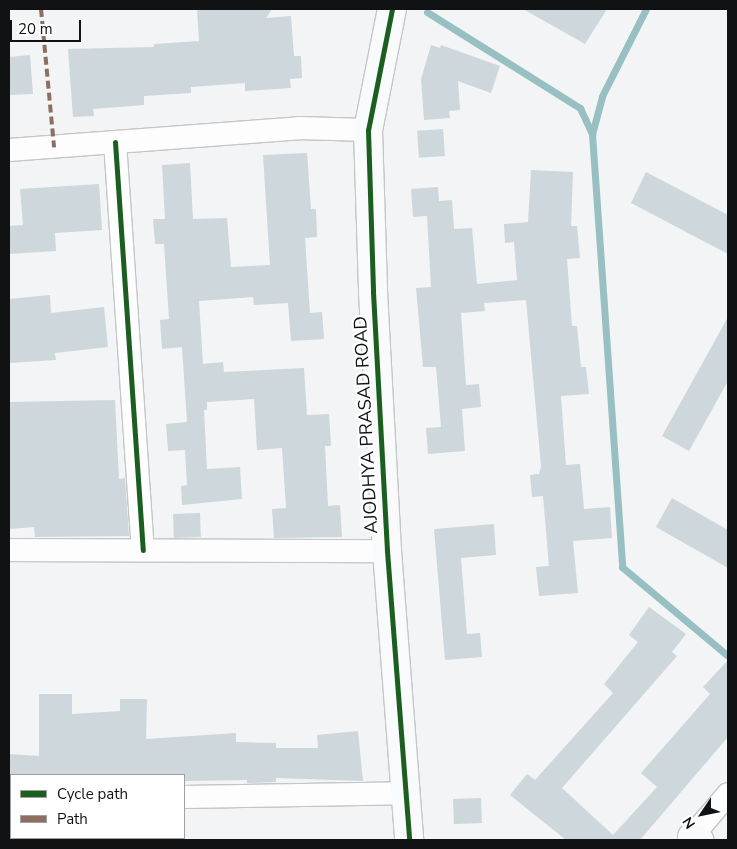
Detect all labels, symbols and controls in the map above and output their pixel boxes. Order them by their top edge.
scale bar [12,10,84,42]
text: 20 m [18,19,53,39]
street label: AJODHYA PRASAD ROAD [350,316,382,534]
legend [10,774,185,839]
text: Cycle path [57,784,128,804]
north arrow [677,789,727,839]
text: Path [57,809,88,829]
text: N [678,813,700,832]

